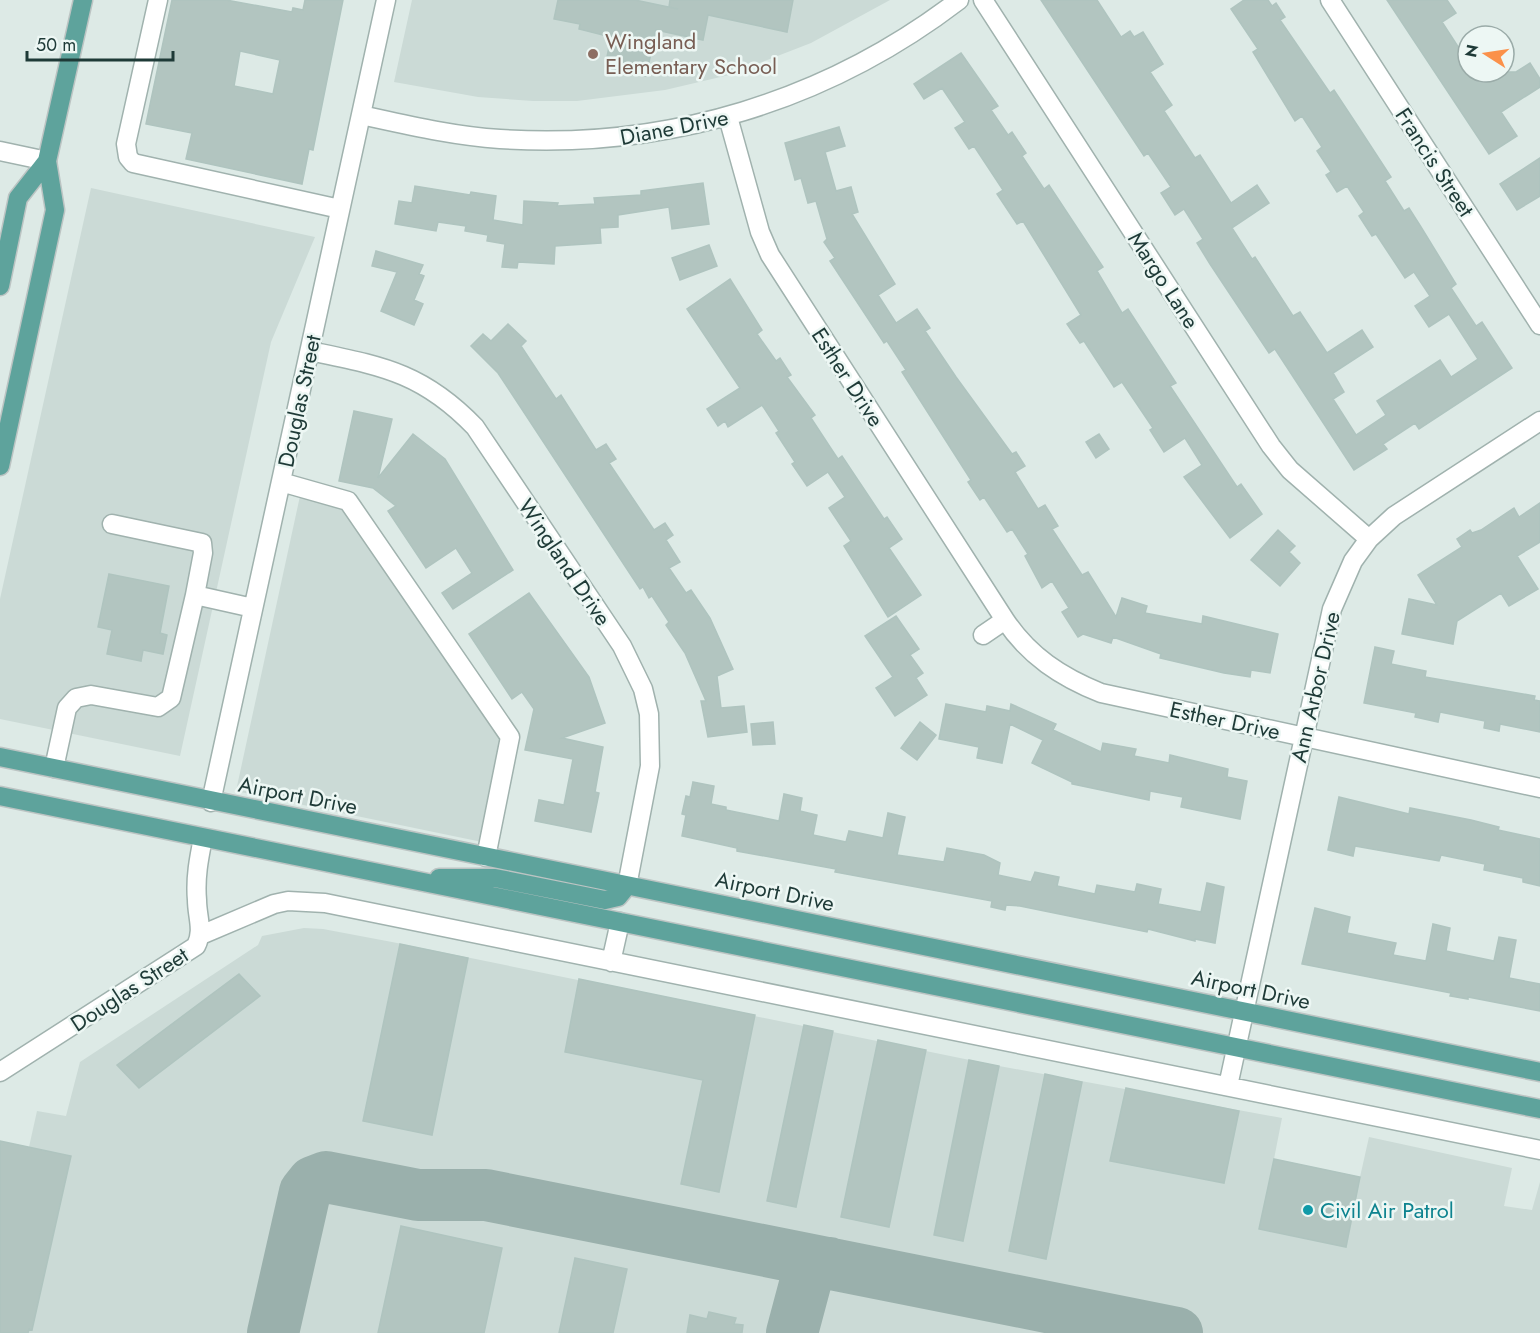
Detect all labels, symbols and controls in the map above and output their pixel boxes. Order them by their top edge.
scale bar [27,24,172,62]
north arrow [1456,24,1516,84]
place label: Wingland Elementary School [605,25,777,82]
text: 50 m [36,32,76,58]
text: N [1459,42,1484,60]
marker: Wingland Elementary School [586,47,600,61]
street label: Diane Drive [617,101,731,153]
street label: Francis Street [1388,101,1483,223]
street label: Margo Lane [1121,225,1207,335]
street label: Esther Drive [804,321,892,433]
street label: Douglas Street [269,331,329,470]
street label: Wingland Drive [511,492,619,632]
street label: Ann Arbor Drive [1282,608,1348,766]
street label: Esther Drive [1167,693,1283,747]
street label: Airport Drive [236,768,360,822]
street label: Airport Drive [713,863,837,919]
street label: Douglas Street [64,939,195,1039]
street label: Airport Drive [1189,961,1313,1017]
place label: Civil Air Patrol [1320,1194,1454,1226]
marker: Civil Air Patrol [1301,1203,1315,1217]

